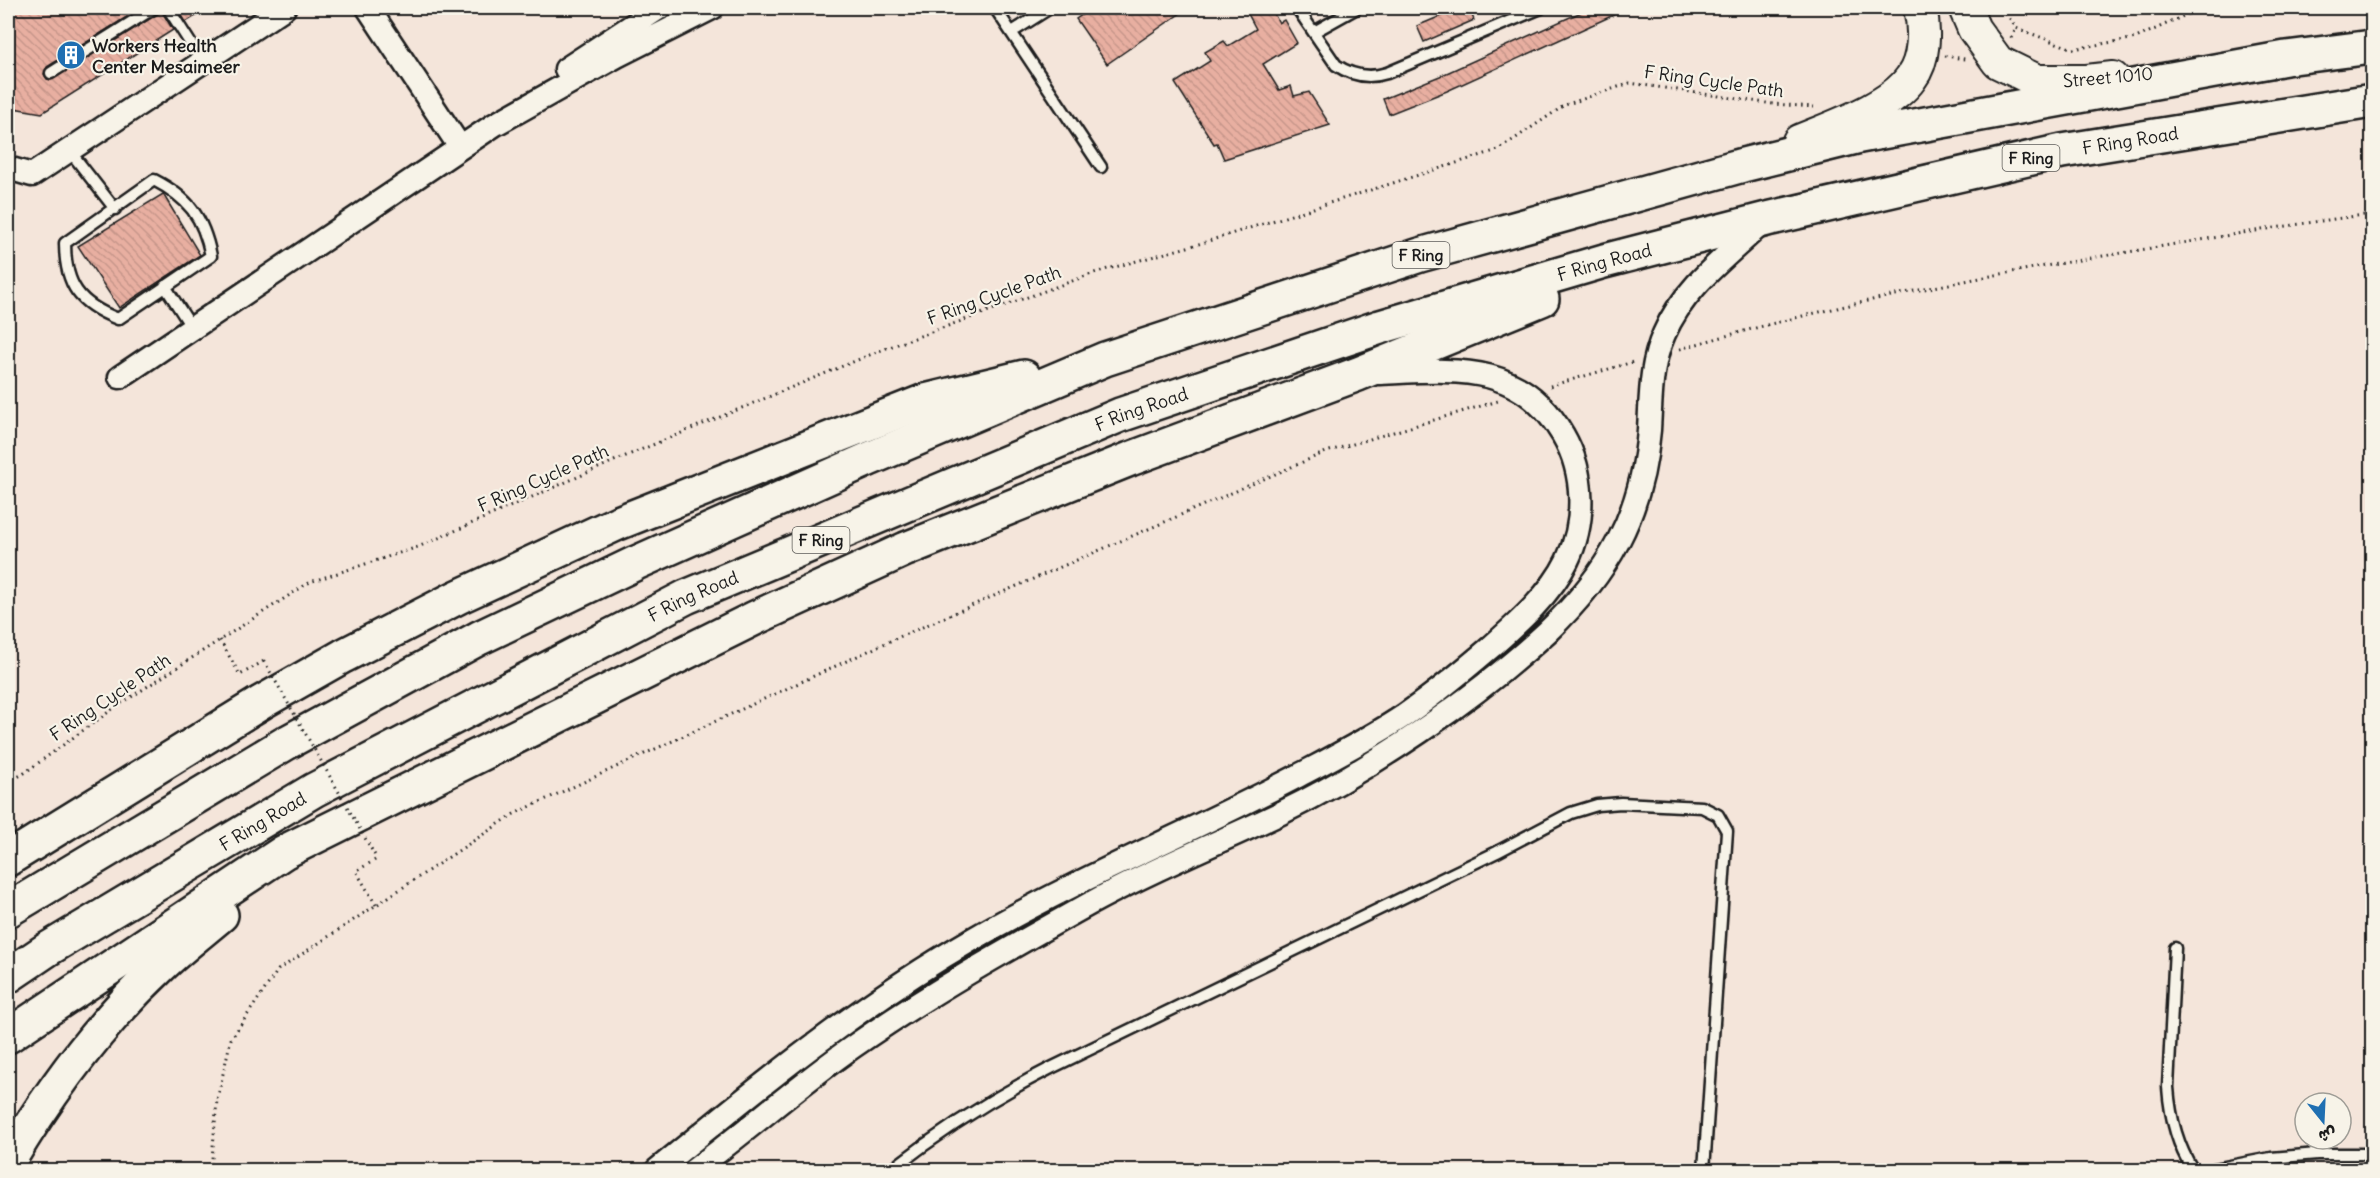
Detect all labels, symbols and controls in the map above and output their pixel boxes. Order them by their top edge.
place label: Workers Health Center Mesaimeer [92,34,240,78]
building icon: Workers Health Center Mesaimeer [55,39,87,71]
street label: F Ring Cycle Path [1643,60,1785,102]
street label: Street 1010 [2062,62,2154,92]
street label: F Ring Road [2080,121,2180,159]
road number: F Ring [2002,145,2060,171]
street label: F Ring Road [1554,238,1654,286]
road number: F Ring [1392,242,1450,268]
street label: F Ring Cycle Path [924,260,1064,330]
street label: F Ring Road [1091,381,1191,436]
street label: F Ring Cycle Path [474,439,612,517]
road number: F Ring [792,527,850,553]
street label: F Ring Road [644,565,742,626]
street label: F Ring Cycle Path [45,648,175,746]
street label: F Ring Road [215,786,310,856]
north arrow [2293,1091,2353,1151]
text: ش [2316,1123,2339,1147]

